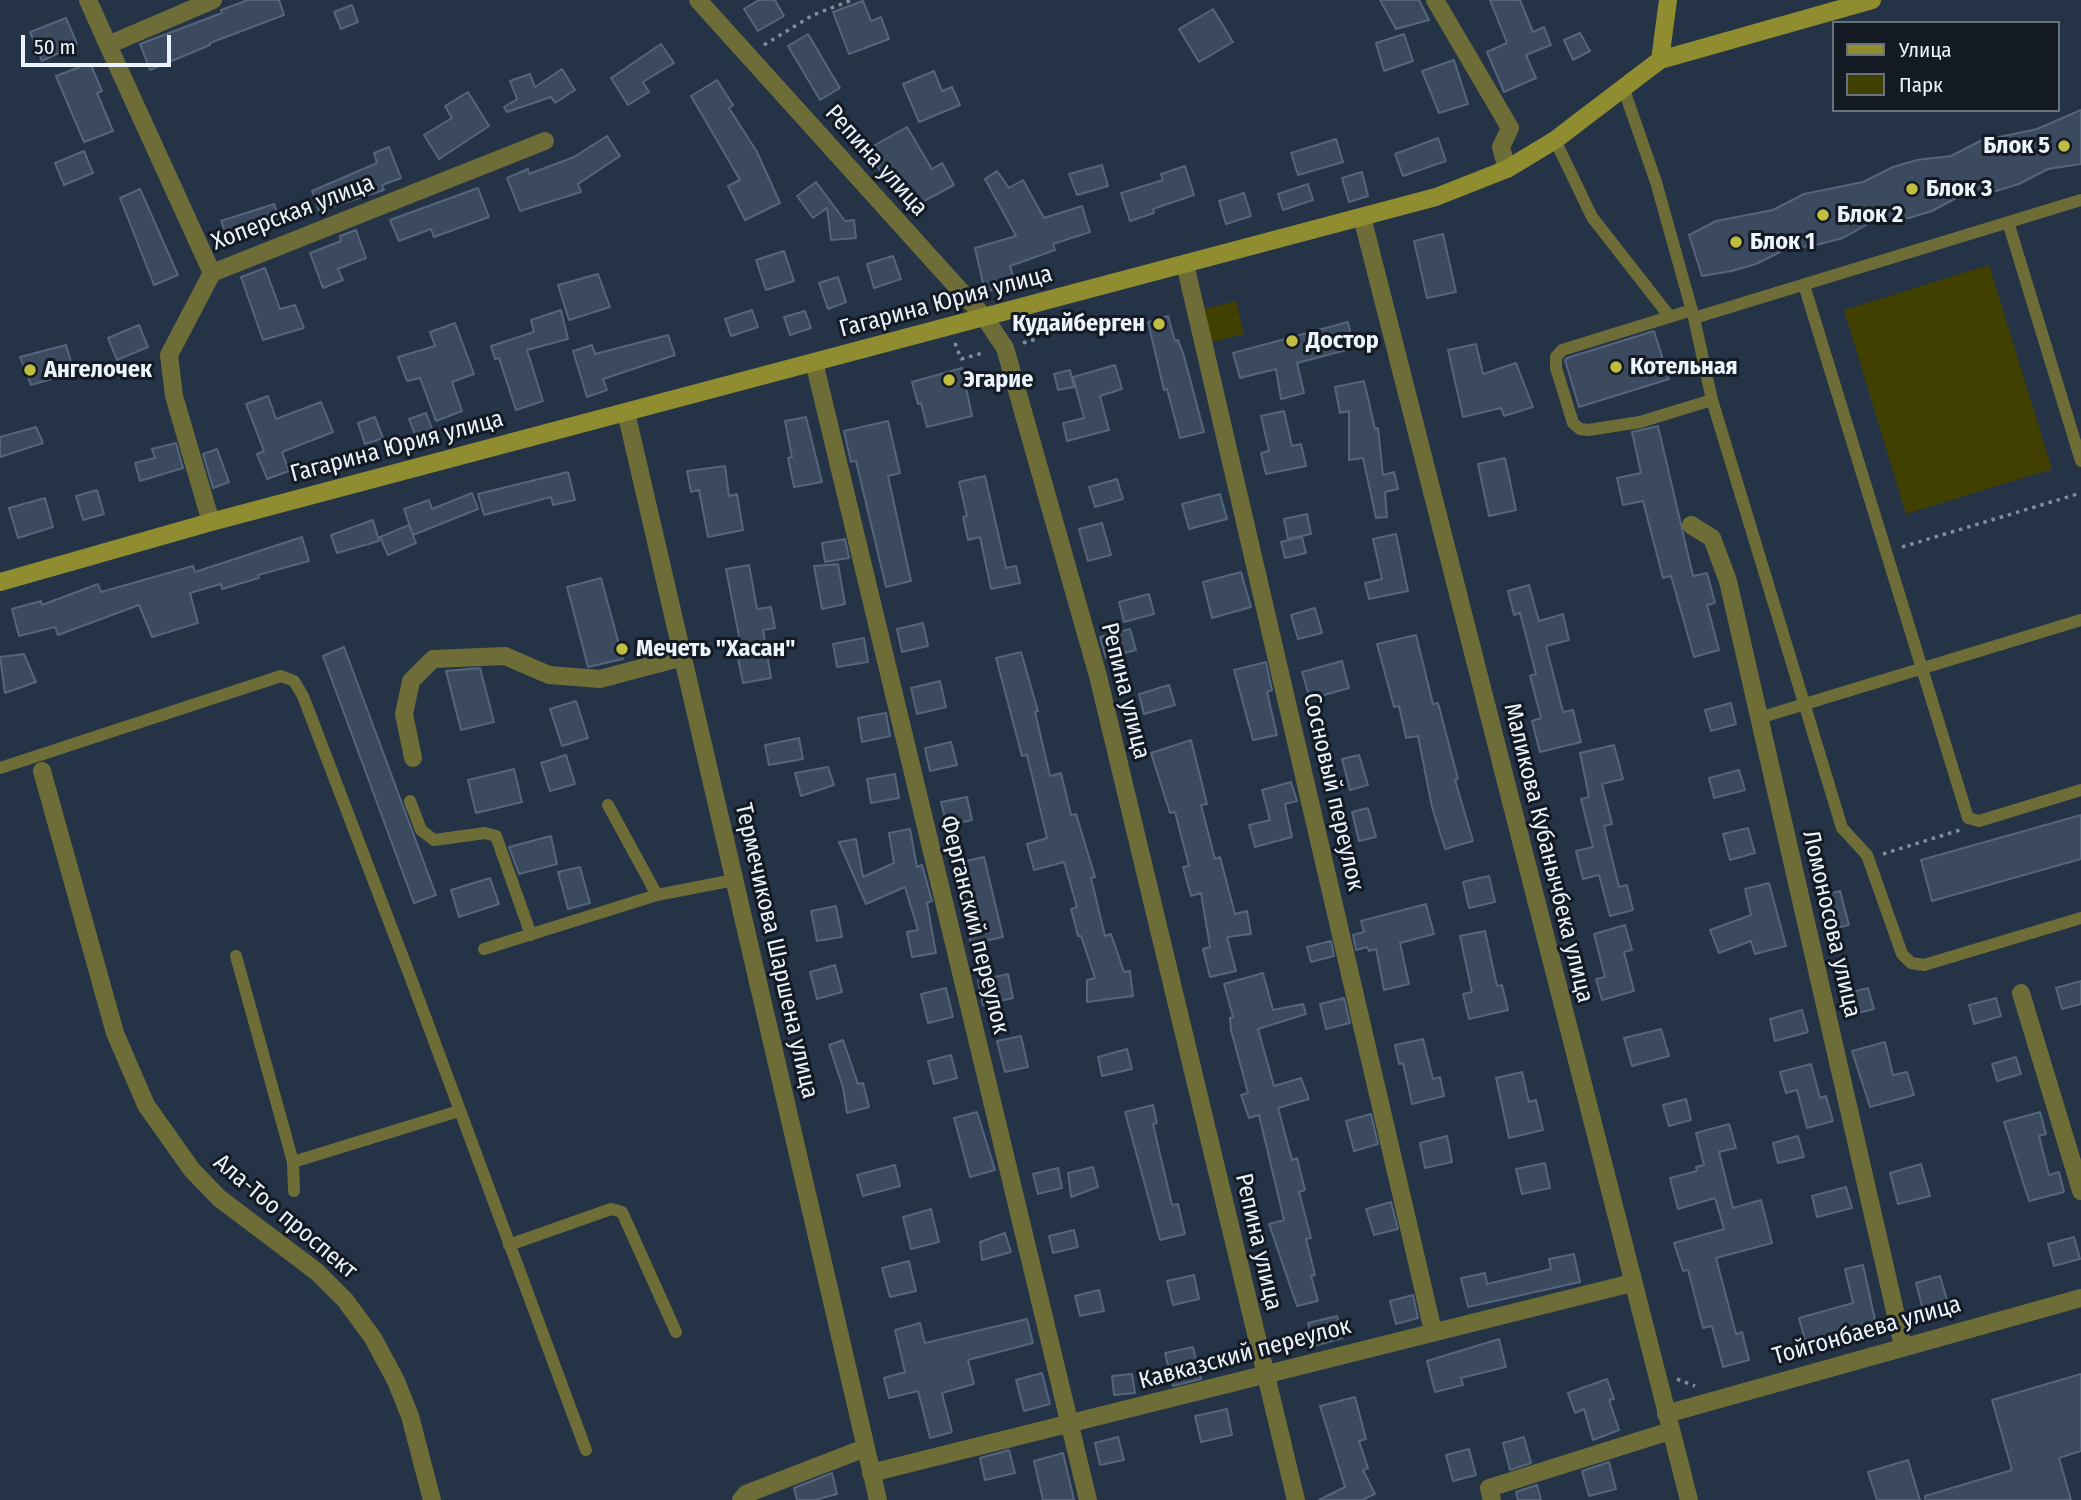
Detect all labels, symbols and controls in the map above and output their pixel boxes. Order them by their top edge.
scale bar [24,21,175,65]
legend [1832,21,2060,112]
text: 50 m [34,34,76,60]
text: Улица [1899,37,1952,63]
text: Парк [1899,72,1943,98]
street label: Репина улица [819,99,933,223]
place label: Блок 5 [1983,132,2050,160]
marker: Блок 5 [2056,138,2072,154]
street label: Хоперская улица [208,169,378,257]
place label: Блок 3 [1926,175,1992,203]
marker: Блок 3 [1904,181,1920,197]
place label: Блок 2 [1837,201,1903,229]
marker: Блок 2 [1815,207,1831,223]
place label: Блок 1 [1750,228,1815,256]
marker: Блок 1 [1728,234,1744,250]
street label: Гагарина Юрия улица [836,260,1056,344]
place label: Кудайберген [1012,310,1145,338]
marker: Кудайберген [1151,316,1167,332]
place label: Достор [1306,327,1379,355]
marker: Достор [1284,333,1300,349]
place label: Котельная [1630,353,1738,381]
place label: Ангелочек [44,356,152,384]
marker: Котельная [1608,359,1624,375]
marker: Ангелочек [22,362,38,378]
place label: Эгарие [963,366,1033,394]
marker: Эгарие [941,372,957,388]
street label: Гагарина Юрия улица [287,405,507,489]
street label: Репина улица [1094,620,1156,762]
place label: Мечеть "Хасан" [636,635,795,663]
marker: Мечеть "Хасан" [614,641,630,657]
street label: Сосновый переулок [1296,690,1370,894]
street label: Маликова Кубанычбека улица [1497,700,1599,1006]
street label: Термечикова Шаршена улица [728,801,824,1101]
street label: Ферганский переулок [933,813,1015,1037]
street label: Ломоносова улица [1795,828,1867,1020]
street label: Ала-Тоо проспект [207,1149,363,1285]
street label: Репина улица [1228,1171,1288,1313]
street label: Тойгонбаева улица [1769,1290,1965,1372]
street label: Кавказский переулок [1136,1312,1354,1396]

